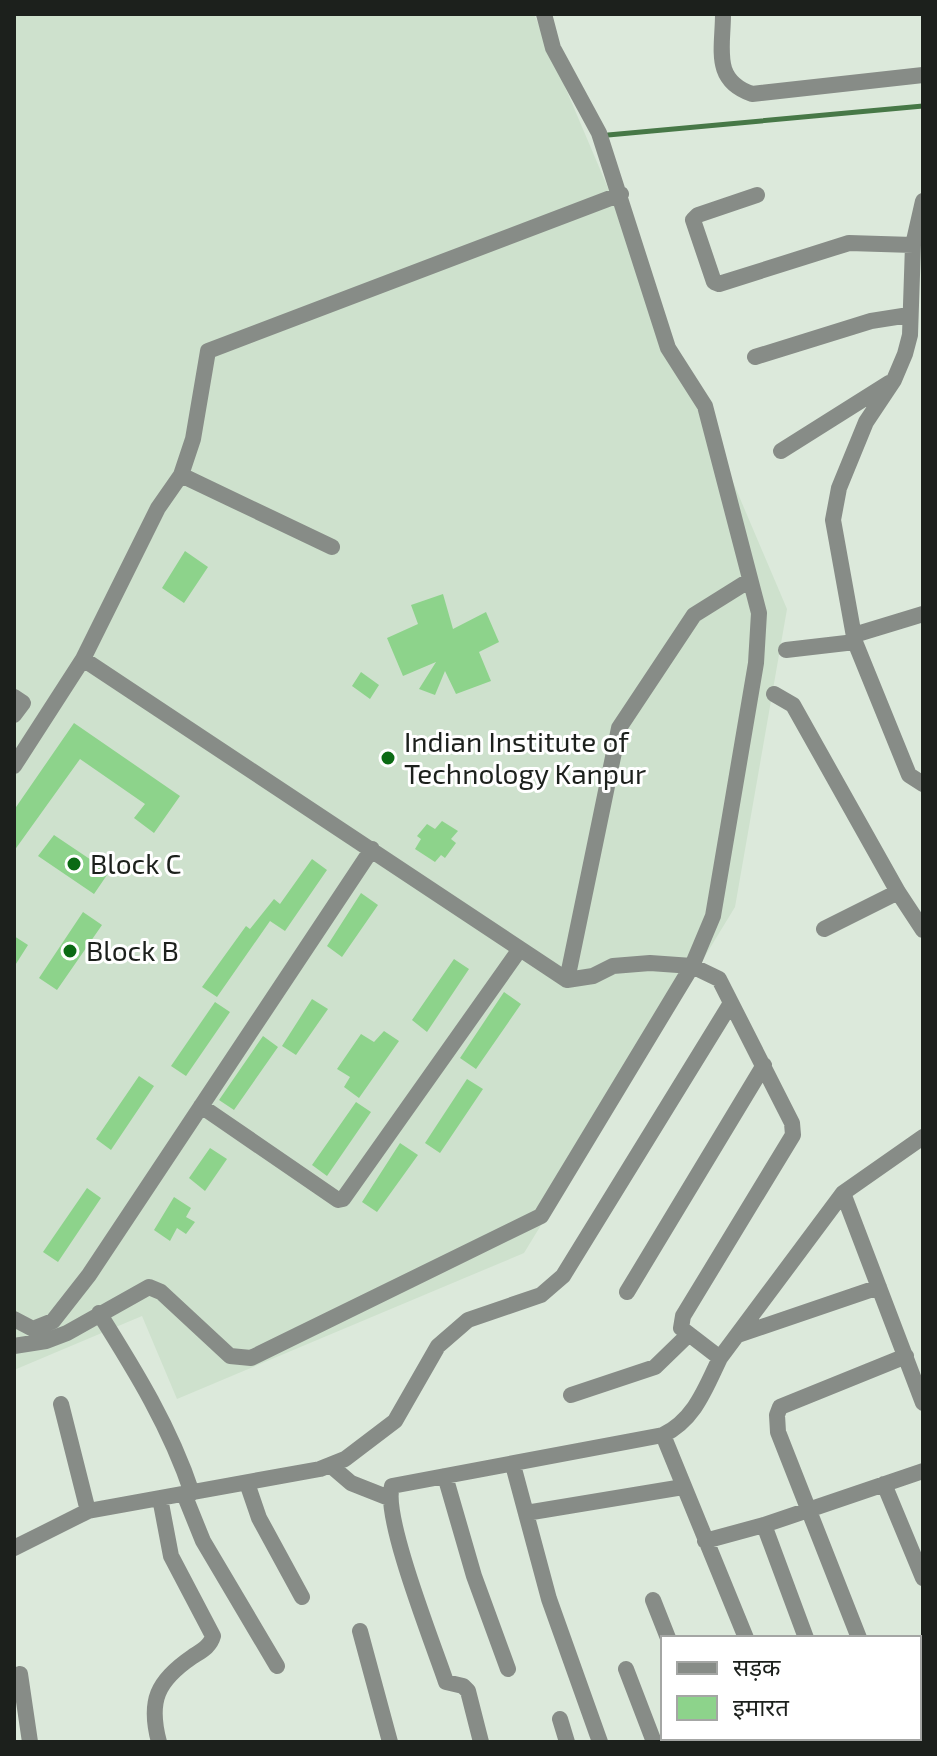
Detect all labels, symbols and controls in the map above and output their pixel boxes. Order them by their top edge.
place label: Indian Institute of Technology Kanpur [404,724,646,790]
marker: Indian Institute of Technology Kanpur [379,749,397,767]
place label: Block C [90,846,181,880]
marker: Block C [65,855,83,873]
place label: Block B [86,933,179,967]
marker: Block B [61,942,79,960]
legend [661,1636,921,1740]
text: सड़क [733,1652,781,1681]
text: इमारत [733,1692,790,1721]

